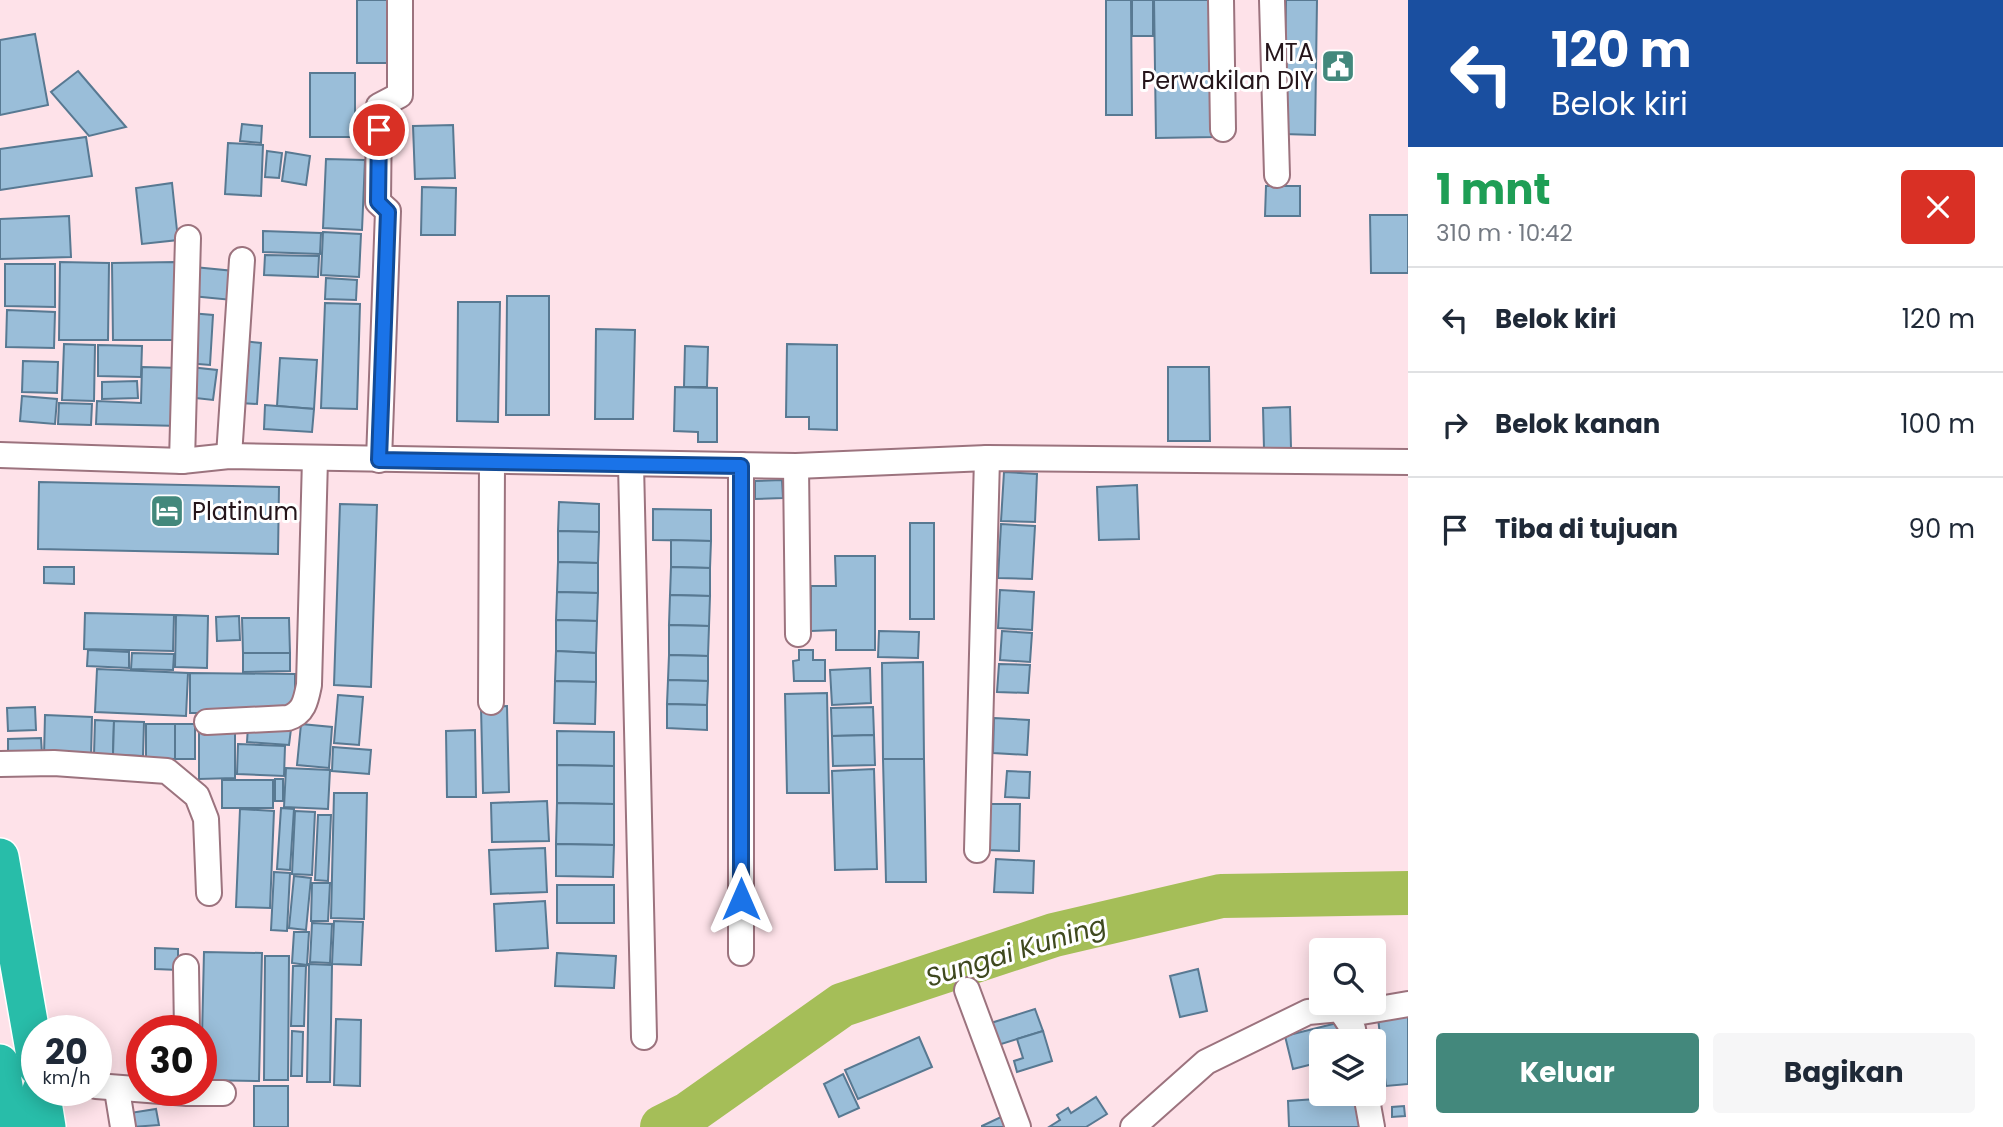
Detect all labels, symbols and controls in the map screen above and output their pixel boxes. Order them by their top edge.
text: 120 m [1551,16,1692,84]
icon: left [1436,28,1527,119]
place label: MTA Perwakilan DIY [1141,36,1314,97]
public building icon: MTA Perwakilan DIY [1319,47,1357,85]
text: Belok kiri [1551,81,1688,126]
pin [349,100,409,160]
icon: arrive [360,111,398,149]
text: 1 mnt [1436,160,1551,219]
button: close [1901,170,1975,244]
text: 310 m · 10:42 [1436,217,1573,249]
icon: left [1436,301,1474,339]
text: Belok kiri [1495,301,1617,337]
text: 120 m [1902,301,1975,337]
icon: right [1436,406,1474,444]
text: Belok kanan [1495,406,1660,442]
text: 100 m [1900,406,1975,442]
hotel icon: Platinum [148,492,186,530]
place label: Platinum [192,495,298,528]
icon: arrive [1436,511,1474,549]
text: Tiba di tujuan [1495,511,1678,547]
text: 90 m [1909,511,1975,547]
position arrow [704,862,778,936]
water label: Sungai Kuning [921,906,1111,996]
map controls [1309,938,1386,1106]
button: search [1309,938,1386,1015]
speed limit sign: 30 [126,1015,217,1106]
text: 20 [45,1027,88,1076]
button: layers [1309,1029,1386,1106]
button: Keluar [1436,1033,1699,1113]
button: Bagikan [1713,1033,1975,1113]
text: km/h [43,1065,90,1090]

